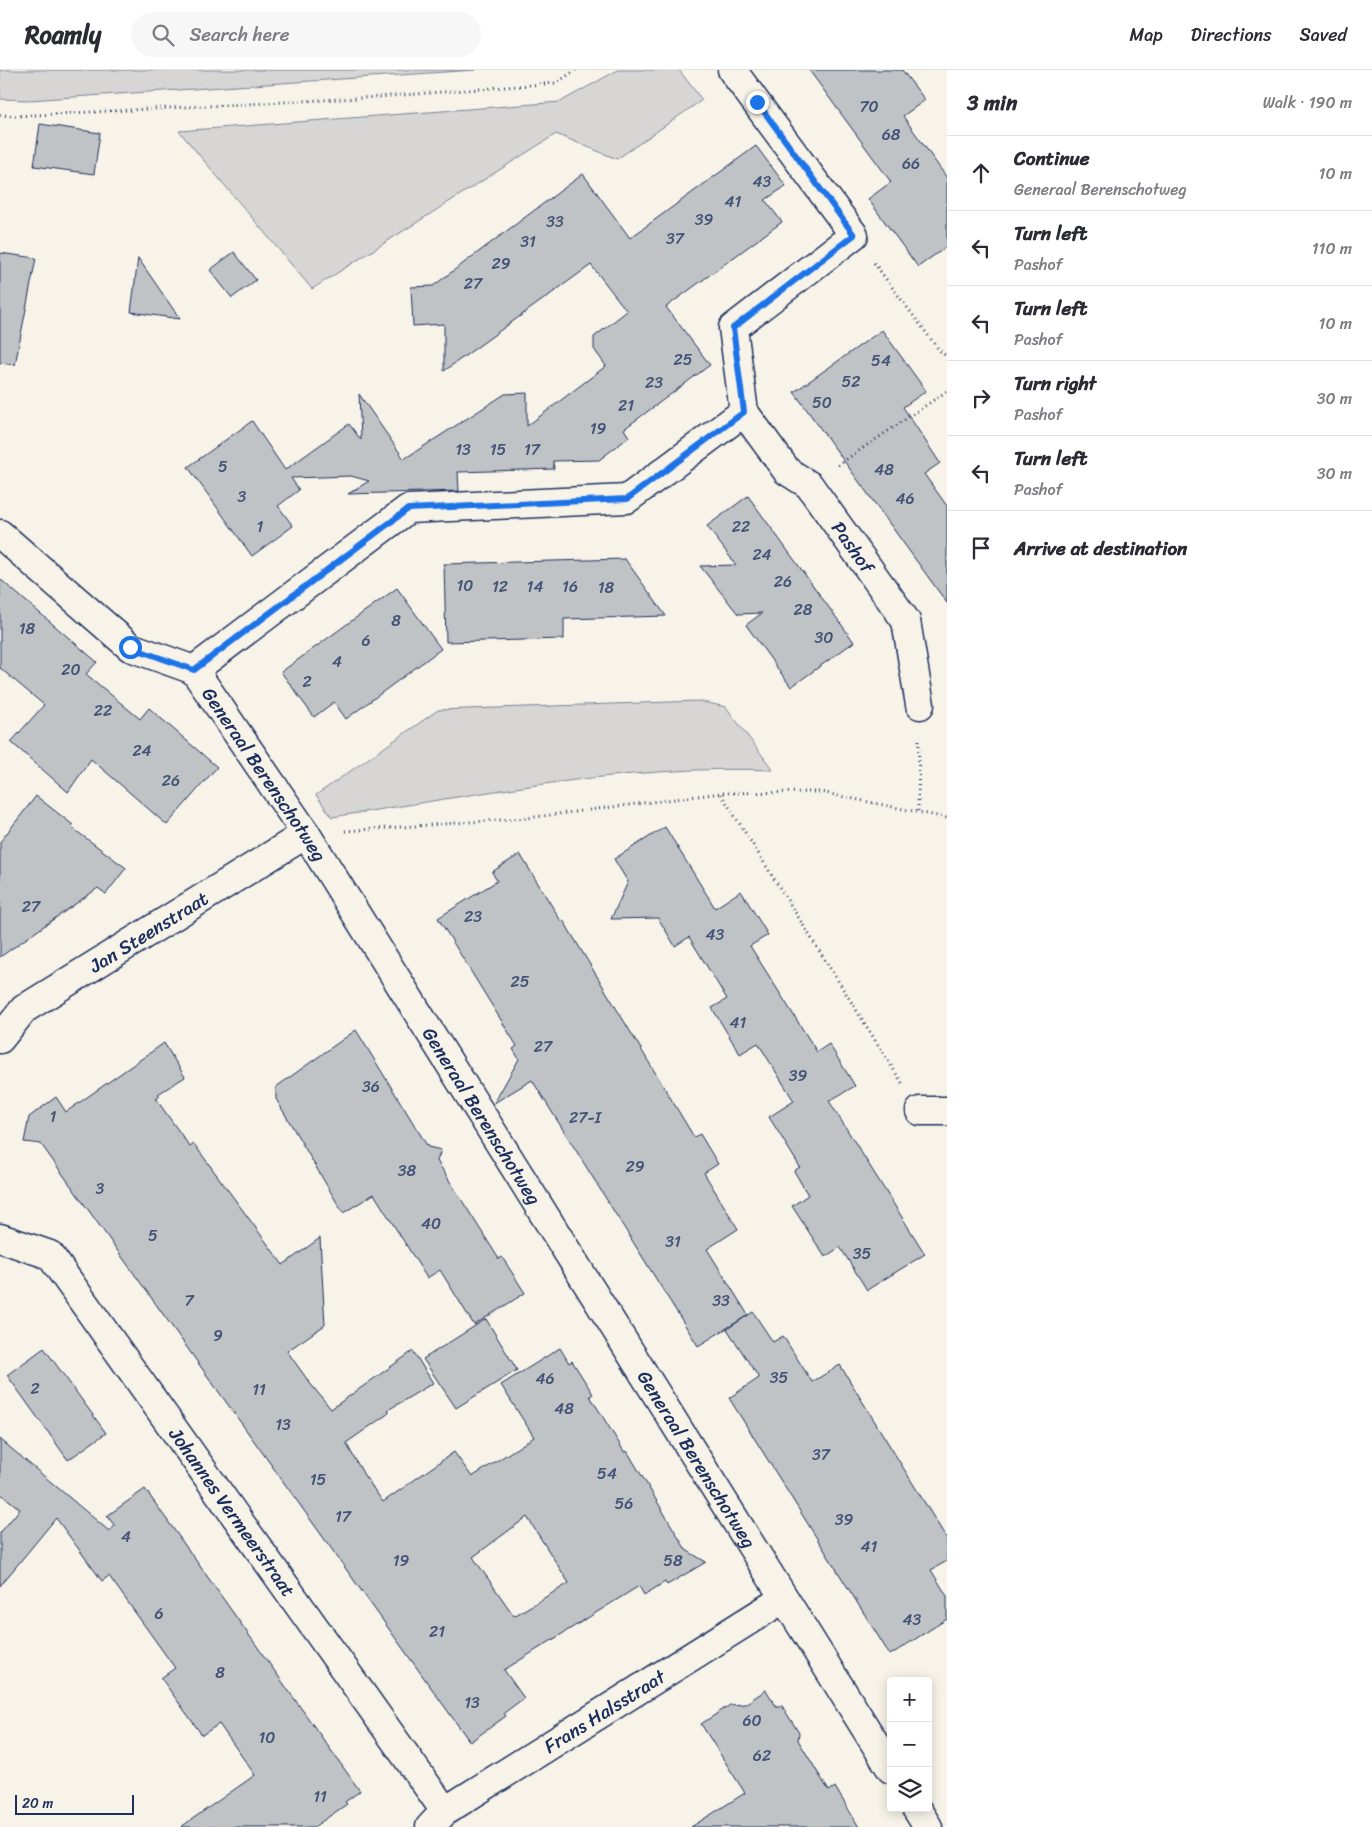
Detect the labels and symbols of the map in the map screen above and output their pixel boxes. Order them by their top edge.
route end [746,91,769,114]
house number: 70 [859,92,879,121]
house number: 68 [882,120,901,149]
house number: 66 [902,149,920,178]
house number: 43 [753,167,772,196]
house number: 41 [725,187,742,216]
house number: 39 [695,205,713,234]
house number: 33 [546,207,564,236]
house number: 37 [666,224,685,253]
house number: 31 [520,227,536,256]
house number: 29 [491,249,511,278]
house number: 27 [464,269,483,298]
house number: 25 [673,345,693,374]
house number: 54 [871,346,891,375]
house number: 52 [841,367,861,396]
house number: 23 [645,368,663,397]
house number: 50 [812,388,832,417]
house number: 21 [618,391,634,420]
house number: 19 [590,414,607,443]
house number: 13 [455,435,471,464]
house number: 15 [490,435,507,464]
house number: 17 [524,435,541,464]
house number: 5 [218,452,228,481]
house number: 48 [874,455,894,484]
house number: 3 [238,482,247,511]
house number: 46 [895,484,915,513]
house number: 1 [257,512,264,541]
house number: 22 [732,512,750,541]
street label: Pashof [822,514,884,582]
house number: 24 [752,540,772,569]
house number: 26 [774,567,792,596]
house number: 10 [457,571,473,600]
house number: 12 [492,572,508,601]
house number: 14 [527,572,543,601]
house number: 16 [562,572,578,601]
house number: 18 [598,573,615,602]
house number: 28 [794,595,813,624]
house number: 8 [391,606,401,635]
house number: 18 [19,614,36,643]
house number: 30 [815,623,833,652]
house number: 6 [361,626,371,655]
route start [119,636,142,659]
house number: 4 [332,647,342,676]
house number: 20 [61,655,81,684]
house number: 2 [302,667,312,696]
street label: Generaal Berenschotweg [193,680,336,868]
house number: 22 [94,696,112,725]
house number: 24 [132,736,152,765]
house number: 26 [162,766,180,795]
street label: Jan Steenstraat [82,882,215,982]
house number: 27 [22,892,41,921]
house number: 23 [464,902,482,931]
house number: 43 [706,920,725,949]
house number: 25 [510,967,530,996]
house number: 41 [730,1008,747,1037]
street label: Generaal Berenschotweg [413,1020,550,1212]
house number: 27 [534,1032,553,1061]
house number: 39 [789,1061,807,1090]
house number: 36 [362,1072,380,1101]
house number: 1 [50,1102,57,1131]
house number: 27-I [569,1103,603,1132]
house number: 29 [625,1152,645,1181]
house number: 38 [398,1156,417,1185]
house number: 3 [96,1174,105,1203]
house number: 40 [421,1209,441,1238]
house number: 5 [148,1221,158,1250]
house number: 31 [665,1227,681,1256]
house number: 35 [853,1239,872,1268]
house number: 7 [184,1286,194,1315]
house number: 33 [712,1286,730,1315]
house number: 9 [213,1321,223,1350]
house number: 35 [770,1363,789,1392]
house number: 46 [535,1364,555,1393]
street label: Generaal Berenschotweg [628,1364,765,1555]
house number: 2 [30,1374,40,1403]
house number: 11 [252,1375,266,1404]
house number: 48 [554,1394,574,1423]
house number: 13 [275,1410,291,1439]
street label: Johannes Vermeerstraat [160,1420,304,1604]
house number: 37 [812,1440,831,1469]
house number: 54 [597,1459,617,1488]
house number: 15 [310,1465,327,1494]
house number: 56 [615,1489,633,1518]
house number: 17 [335,1502,352,1531]
house number: 39 [835,1505,853,1534]
house number: 4 [121,1522,131,1551]
house number: 41 [861,1532,878,1561]
house number: 19 [393,1546,410,1575]
house number: 58 [663,1546,683,1575]
house number: 6 [154,1599,164,1628]
house number: 43 [903,1605,922,1634]
house number: 21 [429,1617,445,1646]
house number: 8 [215,1658,225,1687]
street label: Frans Halsstraat [537,1660,673,1762]
house number: 13 [464,1688,480,1717]
house number: 60 [742,1706,762,1735]
house number: 10 [259,1723,275,1752]
house number: 62 [753,1741,771,1770]
house number: 11 [313,1782,327,1811]
scale bar [15,1792,134,1815]

